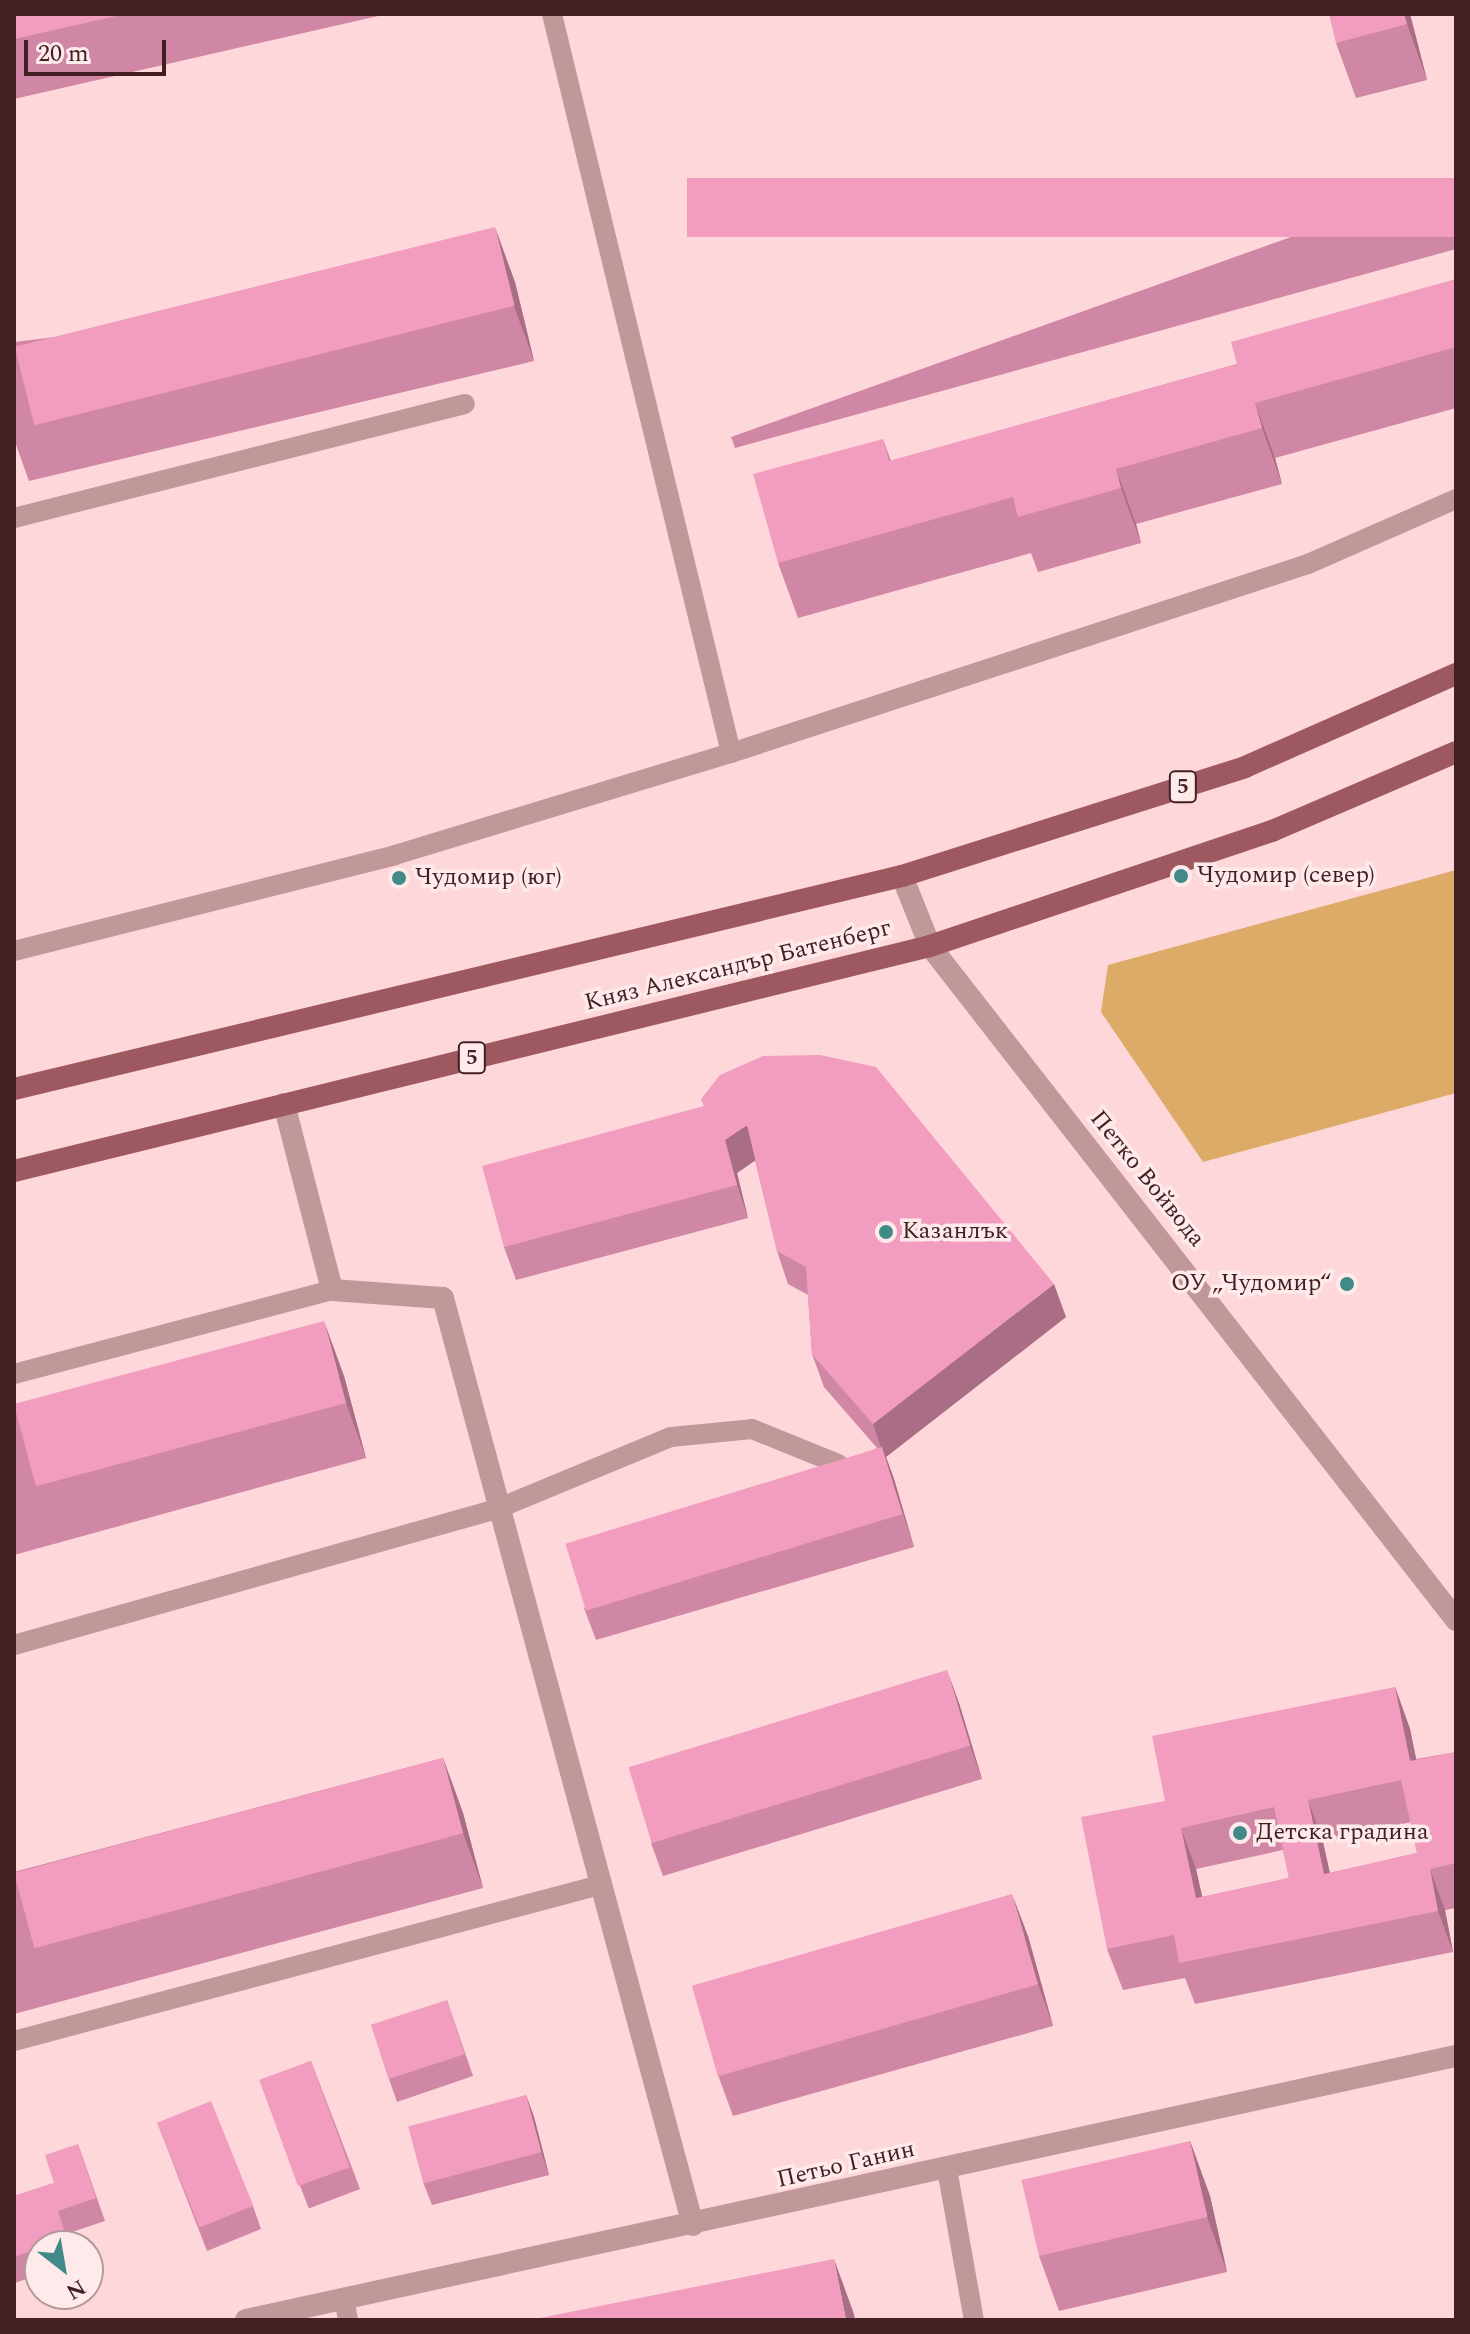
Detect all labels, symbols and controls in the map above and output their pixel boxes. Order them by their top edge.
scale bar [28,24,170,74]
text: 20 m [38,36,89,72]
road number: 5 [1167,769,1199,805]
place label: Чудомир (север) [1197,862,1375,890]
place label: Чудомир (юг) [415,864,562,892]
marker: Чудомир (север) [1172,867,1190,885]
marker: Чудомир (юг) [390,869,408,887]
street label: Княз Александър Батенберг [582,914,894,1018]
road number: 5 [456,1040,488,1076]
street label: Петко Войвода [1083,1105,1211,1253]
place label: Казанлък [902,1218,1008,1246]
marker: Казанлък [877,1223,895,1241]
place label: ОУ „Чудомир“ [1171,1270,1331,1298]
marker: ОУ „Чудомир“ [1338,1275,1356,1293]
place label: Детска градина [1256,1819,1429,1847]
marker: Детска градина [1231,1824,1249,1842]
street label: Петьо Ганин [774,2135,918,2195]
north arrow [24,2230,104,2310]
text: N [59,2271,92,2308]

